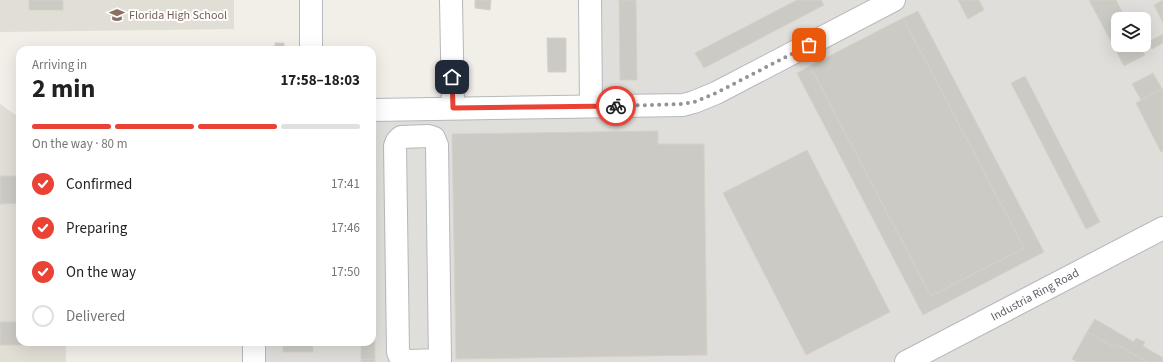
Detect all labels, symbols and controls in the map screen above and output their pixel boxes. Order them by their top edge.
school or university icon: Florida High School [108,6,126,24]
place label: Florida High School [129,7,227,24]
map controls [1111,12,1151,52]
button: layers [1111,12,1151,52]
pin [792,28,826,62]
icon: bag [798,34,820,56]
text: Arriving in [32,56,87,74]
pin [435,60,469,94]
icon: home [441,66,463,88]
text: 2 min [32,70,95,107]
text: 17:58–18:03 [280,70,360,91]
courier [596,86,636,126]
icon: bike [605,95,627,117]
text: On the way · 80 m [32,135,127,153]
icon: check [32,173,54,195]
text: Confirmed [66,174,132,195]
text: 17:41 [331,175,360,193]
icon: check [32,217,54,239]
text: Preparing [66,218,127,239]
text: 17:46 [331,219,360,237]
icon: check [32,261,54,283]
text: On the way [66,262,136,283]
text: 17:50 [331,263,360,281]
street label: Industria Ring Road [988,265,1082,325]
text: Delivered [66,306,125,327]

